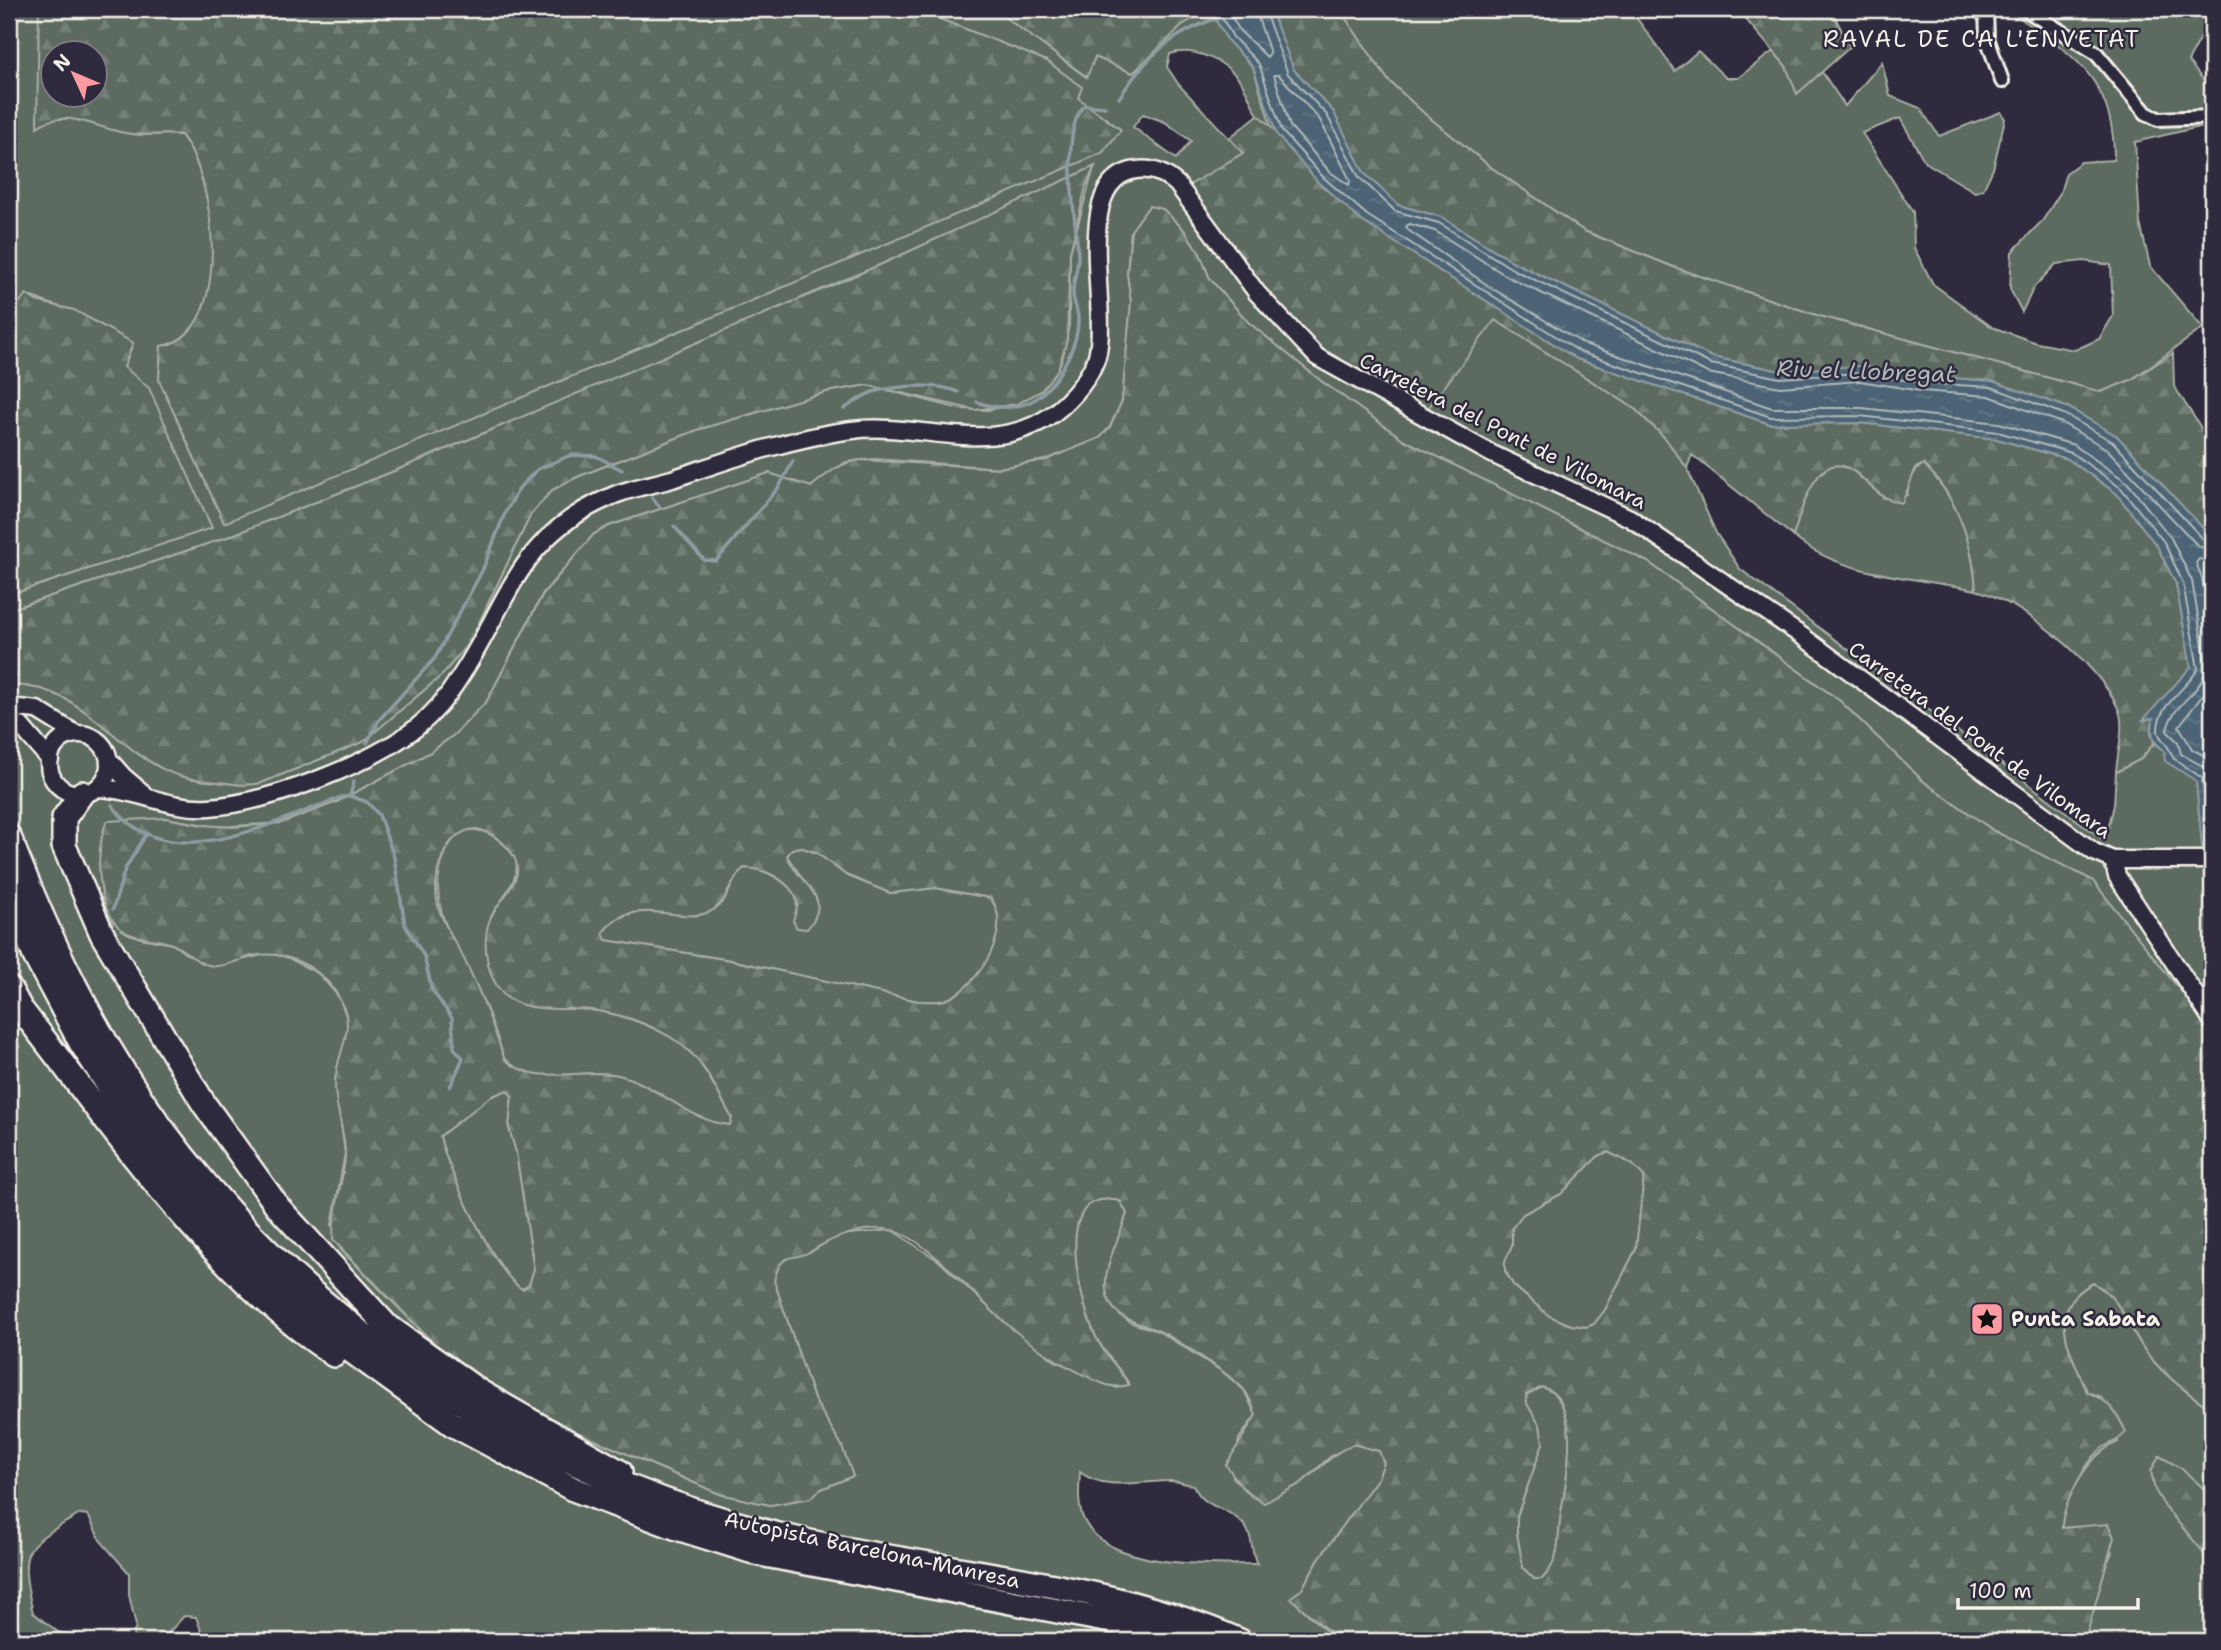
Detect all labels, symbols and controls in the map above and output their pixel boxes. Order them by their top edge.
district label: RAVAL DE CA L'ENVETAT [1823,24,2141,54]
north arrow [38,38,108,108]
text: N [48,48,76,77]
street label: Carretera del Pont de Vilomara [1355,346,1651,516]
water label: Riu el Llobregat [1776,353,1956,389]
street label: Carretera del Pont de Vilomara [1843,635,2117,845]
place icon: Punta Sabata [1968,1300,2006,1338]
place label: Punta Sabata [2011,1305,2161,1333]
street label: Autopista Barcelona-Manresa [721,1505,1023,1595]
scale bar [1958,1566,2139,1610]
text: 100 m [1969,1577,2032,1605]

